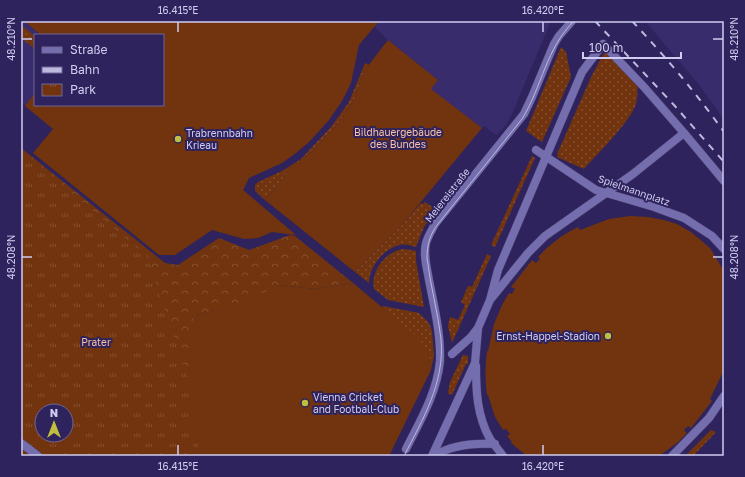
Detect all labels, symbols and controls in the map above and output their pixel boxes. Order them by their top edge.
text: 16.415°E [158,4,198,16]
text: 16.420°E [522,4,564,16]
text: 48.210°N [5,17,17,61]
text: 48.210°N [728,17,740,61]
legend [34,34,164,106]
scale bar [583,34,681,60]
text: 100 m [589,40,623,55]
text: Straße [70,42,108,57]
text: Bahn [70,62,100,77]
text: Park [70,82,96,97]
park label: Bildhauergebäude des Bundes [354,126,442,150]
place label: Trabrennbahn Krieau [186,127,253,151]
marker: Trabrennbahn Krieau [173,134,183,144]
street label: Meiereistraße [422,165,472,225]
street label: Spielmannplatz [596,172,672,208]
text: 48.208°N [5,235,17,279]
text: 48.208°N [728,235,740,279]
place label: Ernst-Happel-Stadion [496,330,600,342]
marker: Ernst-Happel-Stadion [603,331,613,341]
park label: Prater [81,336,111,348]
place label: Vienna Cricket and Football-Club [313,391,399,415]
marker: Vienna Cricket and Football-Club [300,398,310,408]
north arrow [34,403,74,443]
text: N [50,406,58,419]
text: 16.415°E [158,460,198,472]
text: 16.420°E [522,460,564,472]

